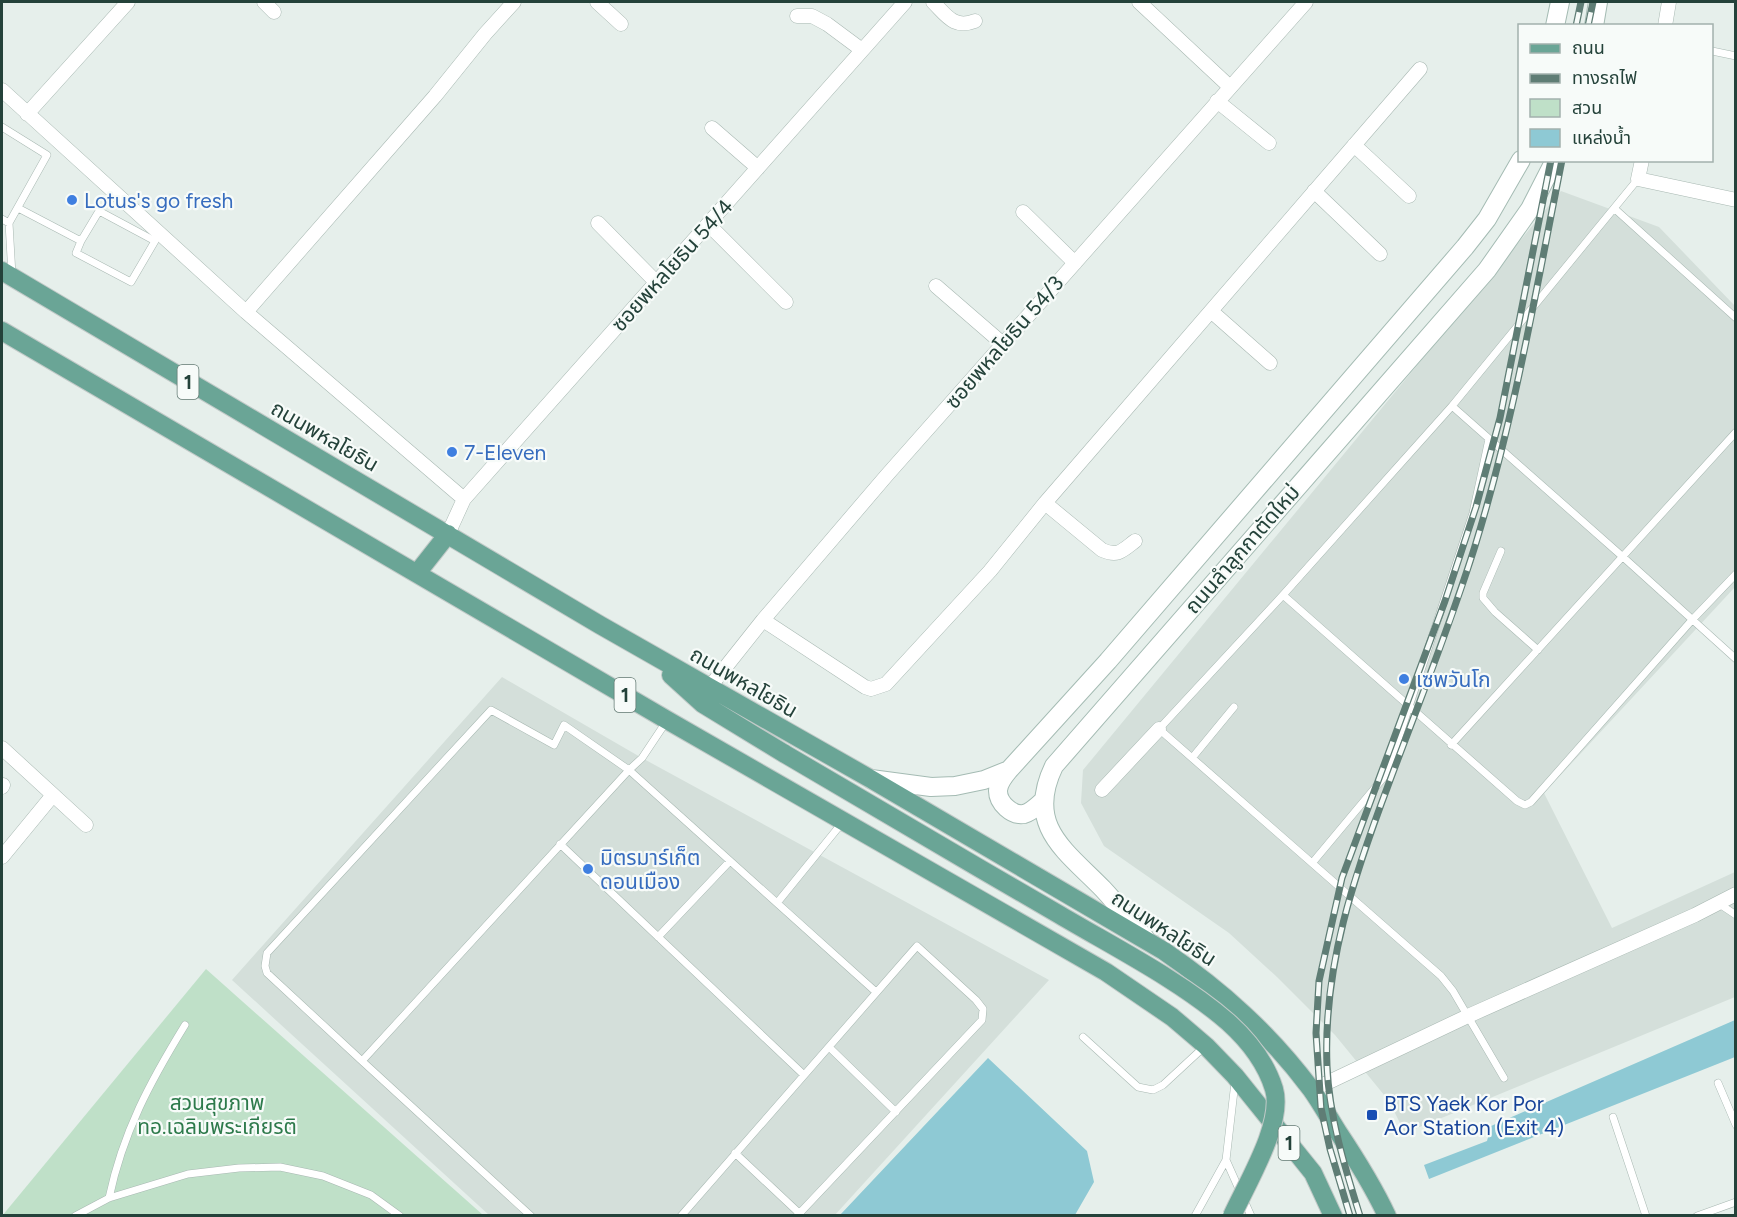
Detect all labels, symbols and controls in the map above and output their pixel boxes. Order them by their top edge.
legend [1518,24,1713,162]
text: ถนน [1572,37,1605,59]
text: ทางรถไฟ [1572,67,1637,89]
text: สวน [1572,97,1602,119]
text: แหล่งน้ำ [1572,125,1631,149]
place label: Lotus's go fresh [84,188,233,213]
marker: Lotus's go fresh [65,193,79,207]
street label: ซอยพหลโยธิน 54/4 [606,194,738,336]
street label: ซอยพหลโยธิน 54/3 [940,271,1068,413]
road number: 1 [178,365,198,399]
street label: ถนนพหลโยธิน [267,395,383,477]
place label: 7-Eleven [464,440,546,465]
marker: 7-Eleven [445,445,459,459]
street label: ถนนลำลูกกาตัดใหม่ [1179,480,1305,619]
street label: ถนนพหลโยธิน [686,641,802,723]
place label: เซพวันโก [1416,667,1491,692]
marker: เซพวันโก [1397,672,1411,686]
road number: 1 [614,678,636,712]
place label: มิตรมาร์เก็ต ดอนเมือง [600,845,700,894]
marker: มิตรมาร์เก็ต ดอนเมือง [581,862,595,876]
street label: ถนนพหลโยธิน [1107,885,1221,971]
park label: สวนสุขภาพ ทอ.เฉลิมพระเกียรติ [137,1090,297,1139]
place label: BTS Yaek Kor Por Aor Station (Exit 4) [1384,1091,1564,1140]
marker: BTS Yaek Kor Por Aor Station (Exit 4) [1365,1108,1379,1122]
road number: 1 [1278,1126,1300,1160]

